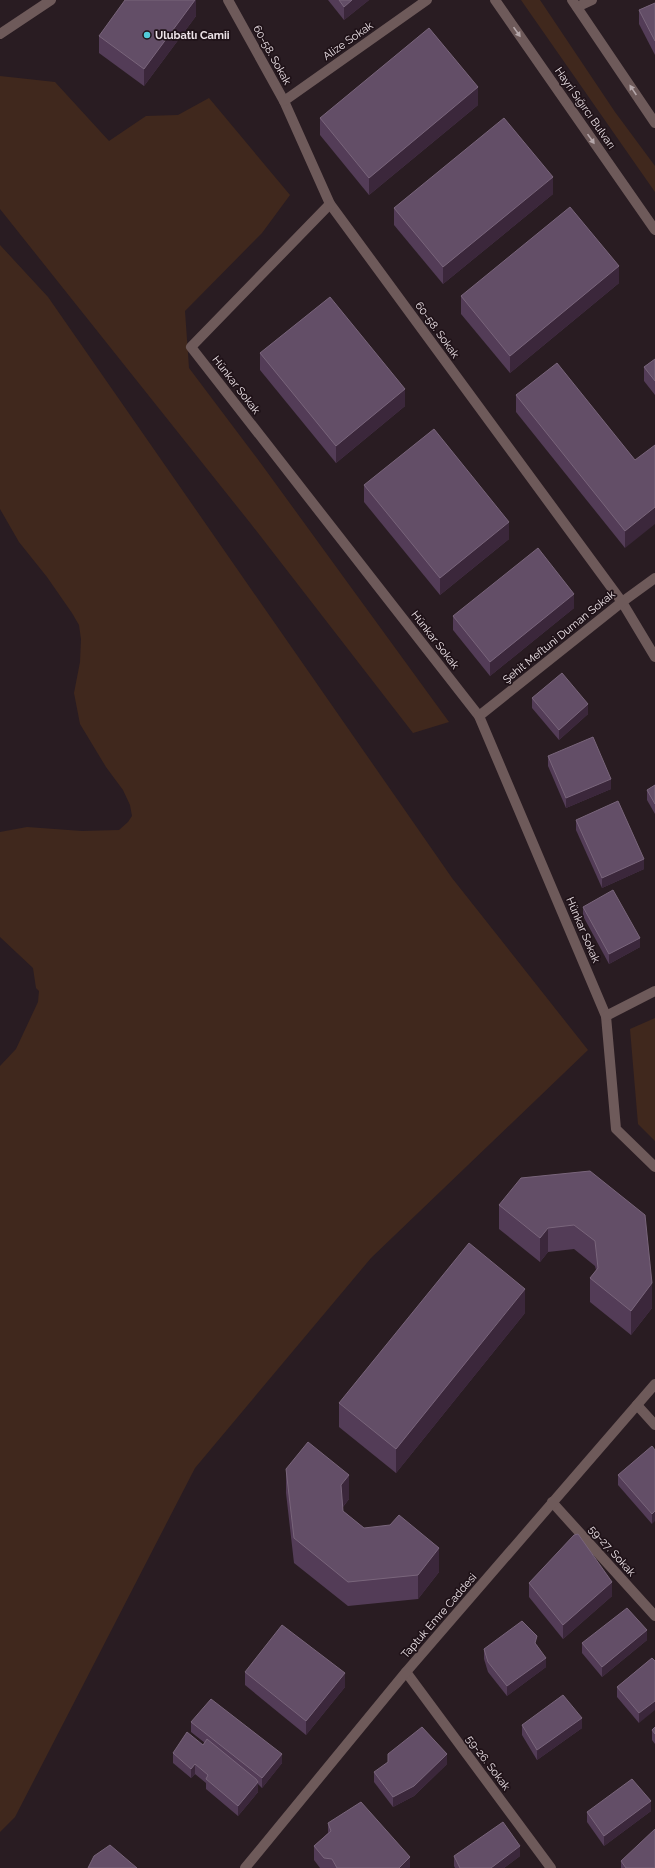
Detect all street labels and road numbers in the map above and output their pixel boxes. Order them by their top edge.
street label: Alize Sokak [320,19,376,63]
street label: 60-58. Sokak [250,23,294,87]
street label: Hayri Sığırcı Bulvarı [552,65,618,151]
street label: 60-58. Sokak [412,299,462,361]
street label: Hünkar Sokak [209,353,263,417]
street label: Şehit Meftuni Duman Sokak [500,588,618,686]
street label: Hünkar Sokak [408,608,462,672]
street label: Hünkar Sokak [563,895,603,965]
street label: 59-27. Sokak [586,1523,638,1579]
street label: Taptuk Emre Caddesi [399,1571,479,1661]
street label: 59-26. Sokak [463,1733,513,1793]

